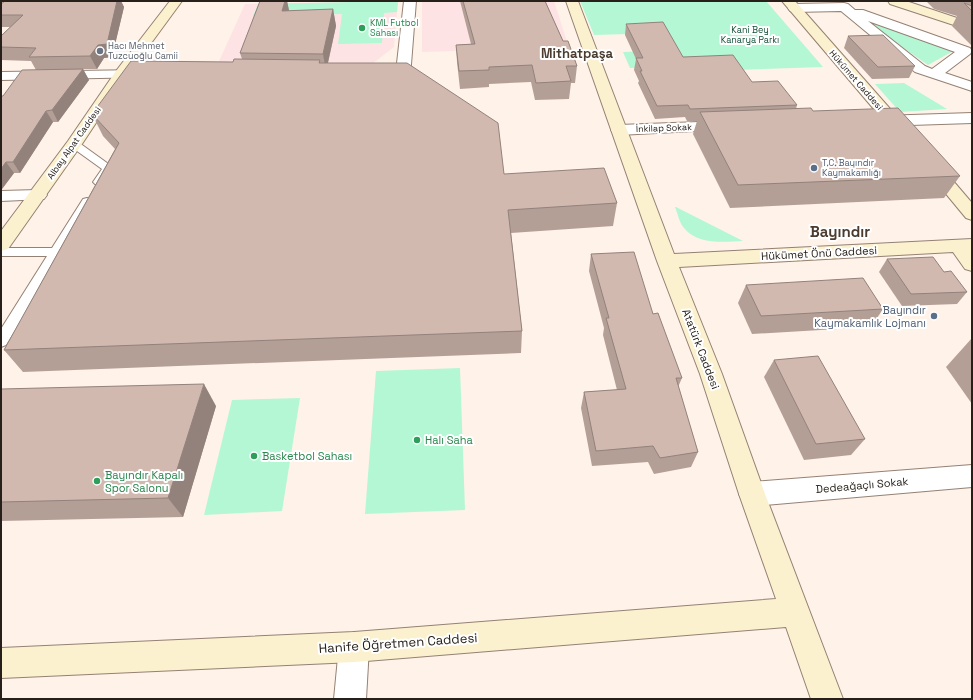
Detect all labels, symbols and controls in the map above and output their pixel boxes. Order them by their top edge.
place label: KML Futbol Sahası [370,17,418,39]
marker: KML Futbol Sahası [357,23,367,33]
park label: Kani Bey Kanarya Parkı [721,24,779,46]
place label: Hacı Mehmet Tuzcuoğlu Camii [108,40,178,62]
district label: Mithatpaşa [541,45,613,62]
marker: Hacı Mehmet Tuzcuoğlu Camii [95,46,105,56]
street label: Hükümet Caddesi [827,47,885,113]
street label: Albay Alpat Caddesi [44,104,104,182]
street label: İnkilap Sokak [636,121,692,135]
place label: T.C. Bayındır Kaymakamlığı [822,157,881,179]
marker: T.C. Bayındır Kaymakamlığı [809,163,819,173]
district label: Bayındır [810,222,870,241]
street label: Hükümet Önü Caddesi [761,242,878,263]
place label: Bayındır Kaymakamlık Lojmanı [814,303,926,330]
street label: Atatürk Caddesi [679,307,723,391]
marker: Bayındır Kaymakamlık Lojmanı [929,311,939,321]
place label: Halı Saha [425,433,474,447]
marker: Halı Saha [412,435,422,445]
place label: Basketbol Sahası [262,449,352,463]
marker: Basketbol Sahası [249,451,259,461]
place label: Bayındır Kapalı Spor Salonu [105,468,183,495]
street label: Dedeağaçlı Sokak [815,474,909,496]
marker: Bayındır Kapalı Spor Salonu [92,476,102,486]
street label: Hanife Öğretmen Caddesi [318,629,478,657]

